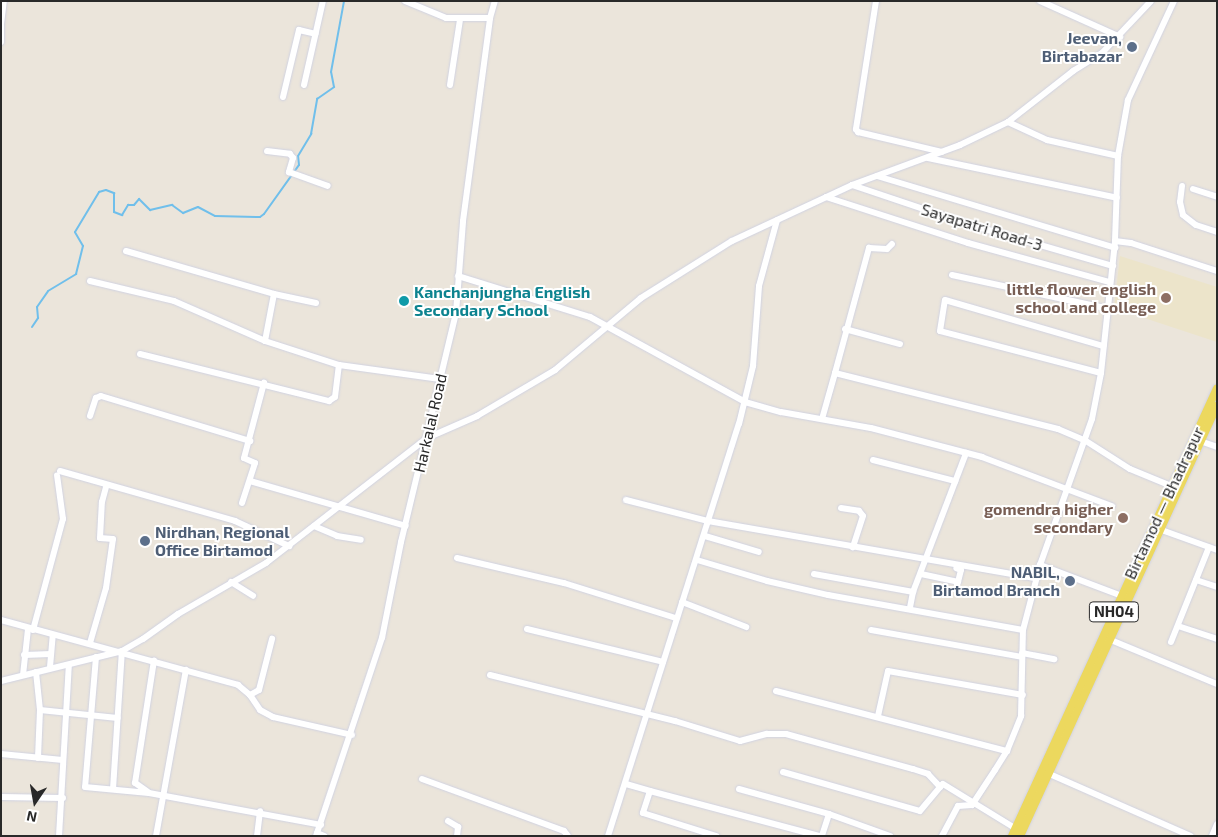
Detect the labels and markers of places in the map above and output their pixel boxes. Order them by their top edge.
place label: Jeevan, Birtabazar [1042,28,1122,66]
marker: Jeevan, Birtabazar [1126,41,1138,53]
place label: little flower english school and college [1006,279,1156,317]
place label: Kanchanjungha English Secondary School [414,282,590,320]
marker: little flower english school and college [1160,292,1172,304]
marker: Kanchanjungha English Secondary School [398,295,410,307]
place label: gomendra higher secondary [984,499,1113,537]
marker: gomendra higher secondary [1117,512,1129,524]
place label: Nirdhan, Regional Office Birtamod [155,522,289,560]
marker: Nirdhan, Regional Office Birtamod [139,535,151,547]
place label: NABIL, Birtamod Branch [933,562,1060,600]
marker: NABIL, Birtamod Branch [1064,575,1076,587]

